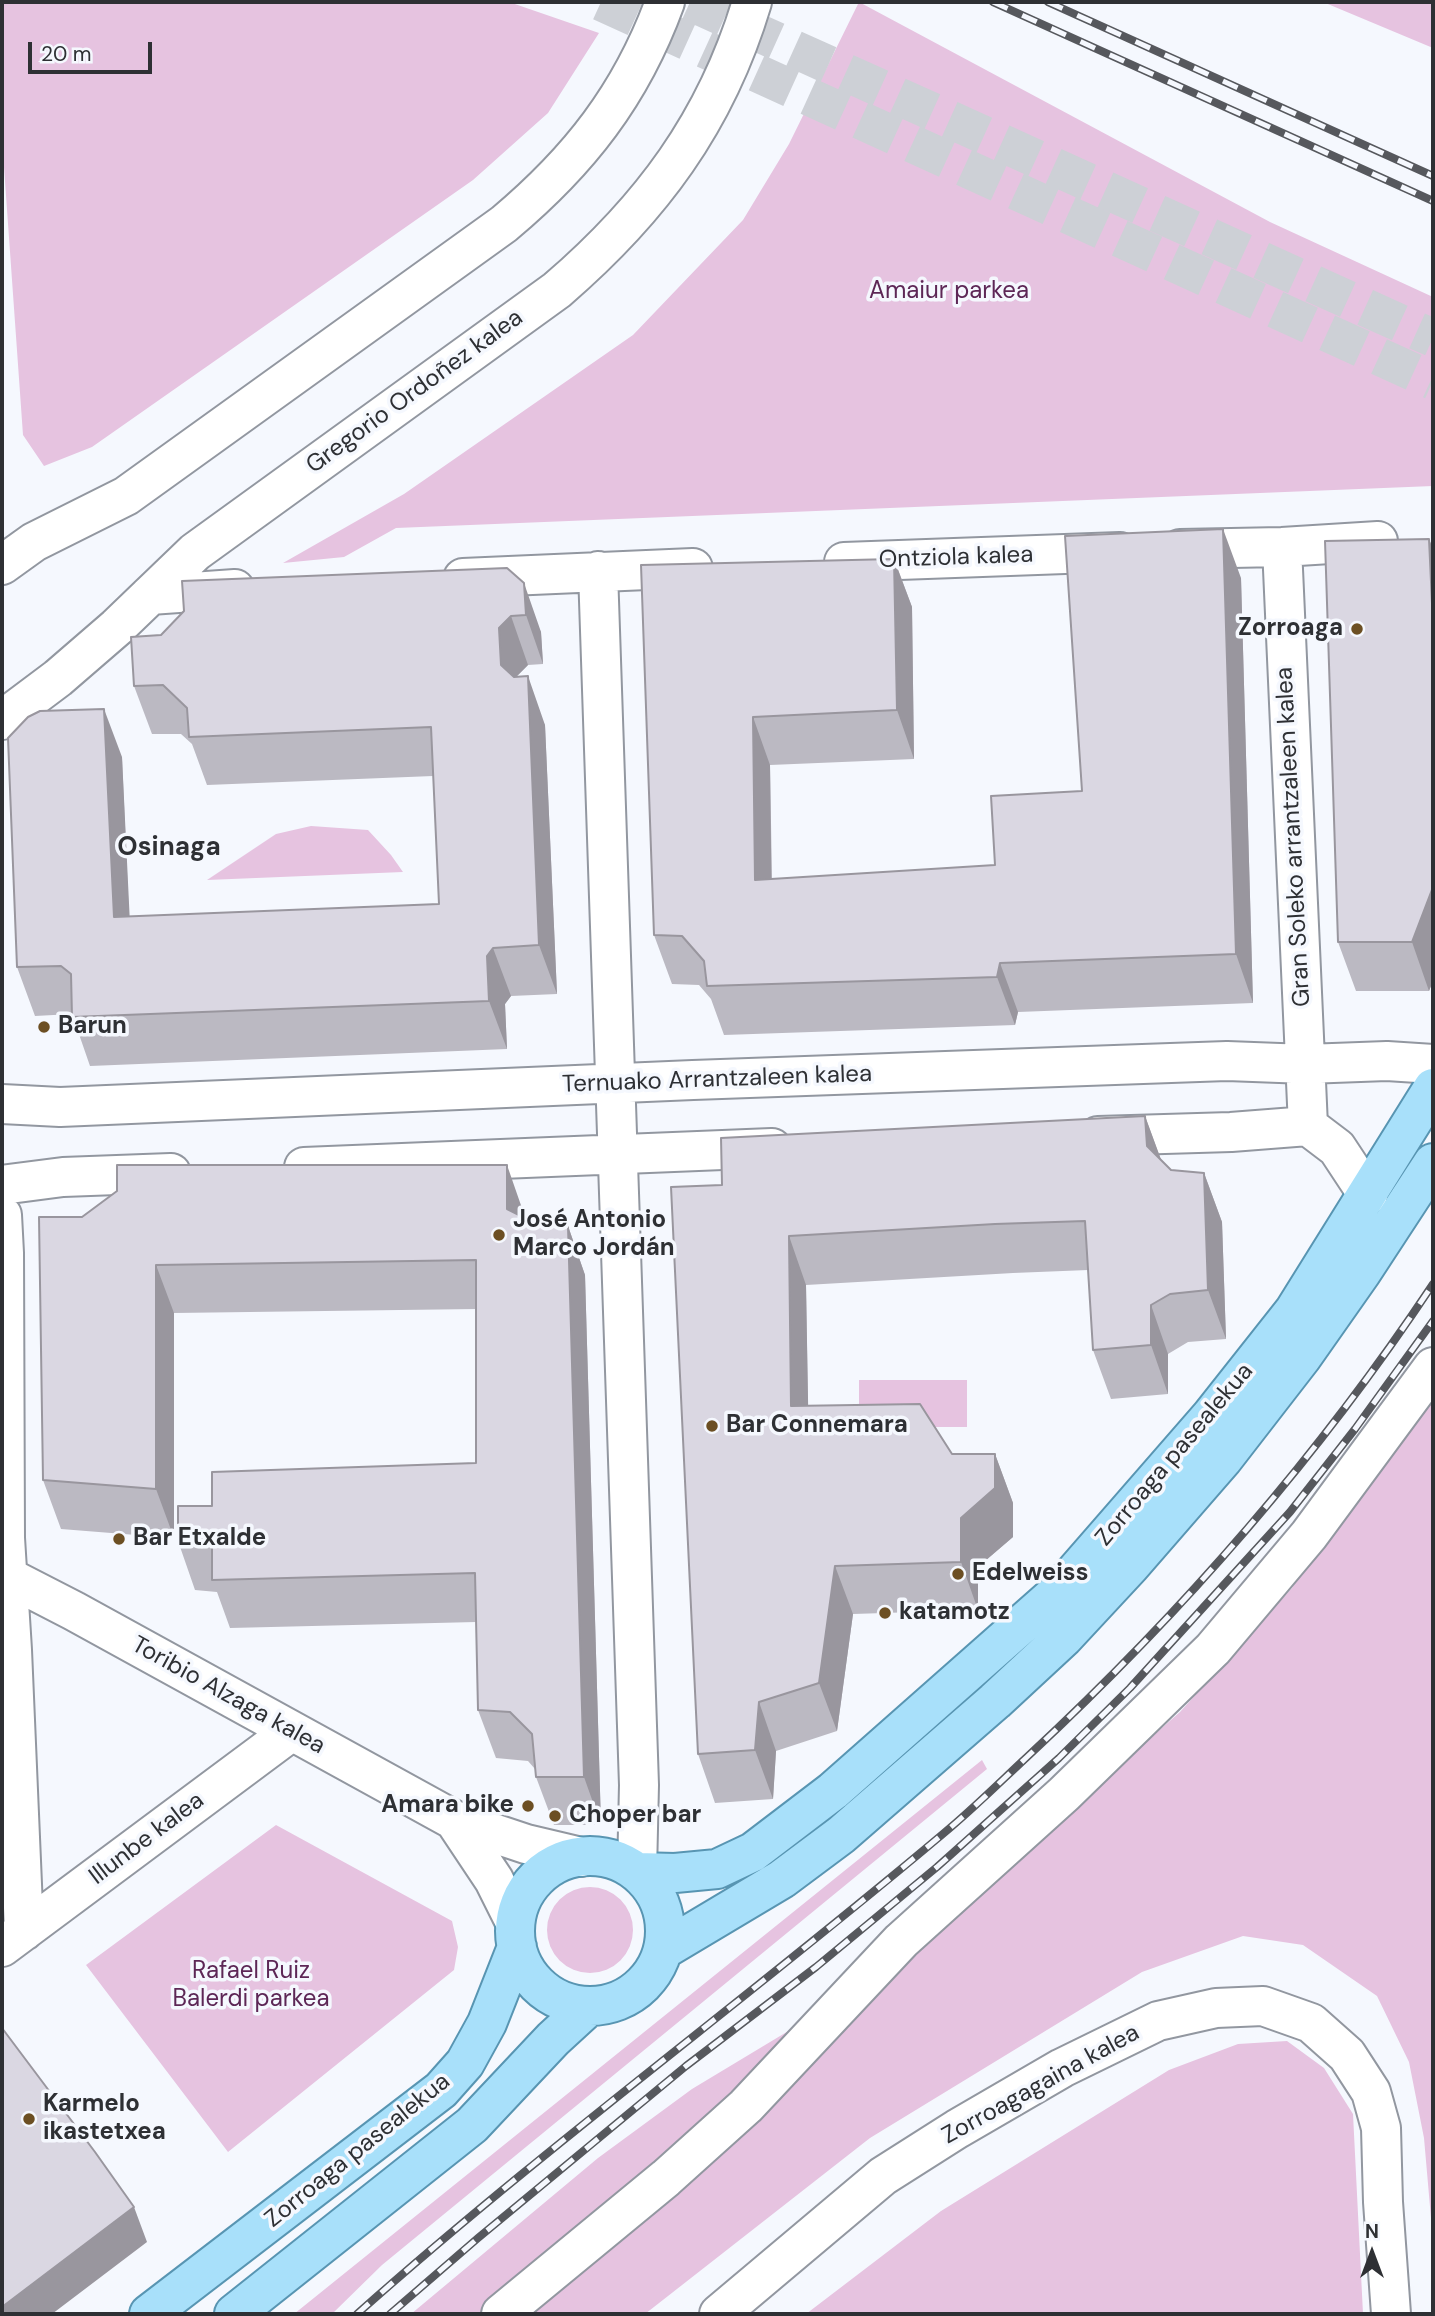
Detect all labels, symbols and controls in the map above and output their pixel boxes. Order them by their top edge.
scale bar [32,28,156,72]
text: 20 m [41,40,92,68]
park label: Amaiur parkea [869,278,1029,306]
street label: Gregorio Ordoñez kalea [301,304,529,480]
street label: Ontziola kalea [878,541,1034,575]
place label: Zorroaga [1238,615,1343,643]
marker: Zorroaga [1349,621,1365,637]
street label: Gran Soleko arrantzaleen kalea [1271,666,1317,1008]
district label: Osinaga [117,832,221,864]
place label: Barun [58,1013,127,1041]
marker: Barun [36,1019,52,1035]
street label: Ternuako Arrantzaleen kalea [562,1060,872,1100]
place label: José Antonio Marco Jordán [513,1207,675,1263]
marker: José Antonio Marco Jordán [491,1227,507,1243]
street label: Zorroaga pasealekua [1090,1358,1260,1552]
place label: Bar Connemara [726,1412,908,1440]
marker: Bar Connemara [704,1418,720,1434]
place label: Bar Etxalde [133,1525,266,1553]
marker: Bar Etxalde [111,1531,127,1547]
place label: Edelweiss [972,1560,1088,1588]
marker: Edelweiss [950,1566,966,1582]
place label: katamotz [899,1599,1010,1627]
marker: katamotz [877,1605,893,1621]
street label: Toribio Alzaga kalea [126,1631,330,1761]
street label: Illunbe kalea [84,1787,210,1891]
place label: Amara bike [381,1792,514,1820]
marker: Amara bike [520,1798,536,1814]
place label: Choper bar [569,1802,701,1830]
marker: Choper bar [547,1808,563,1824]
park label: Rafael Ruiz Balerdi parkea [172,1958,330,2014]
street label: Zorroagagaina kalea [937,2019,1145,2151]
street label: Zorroaga pasealekua [260,2068,456,2234]
place label: Karmelo ikastetxea [43,2091,166,2147]
marker: Karmelo ikastetxea [21,2111,37,2127]
north arrow [1337,2218,1407,2288]
text: N [1365,2219,1379,2244]

